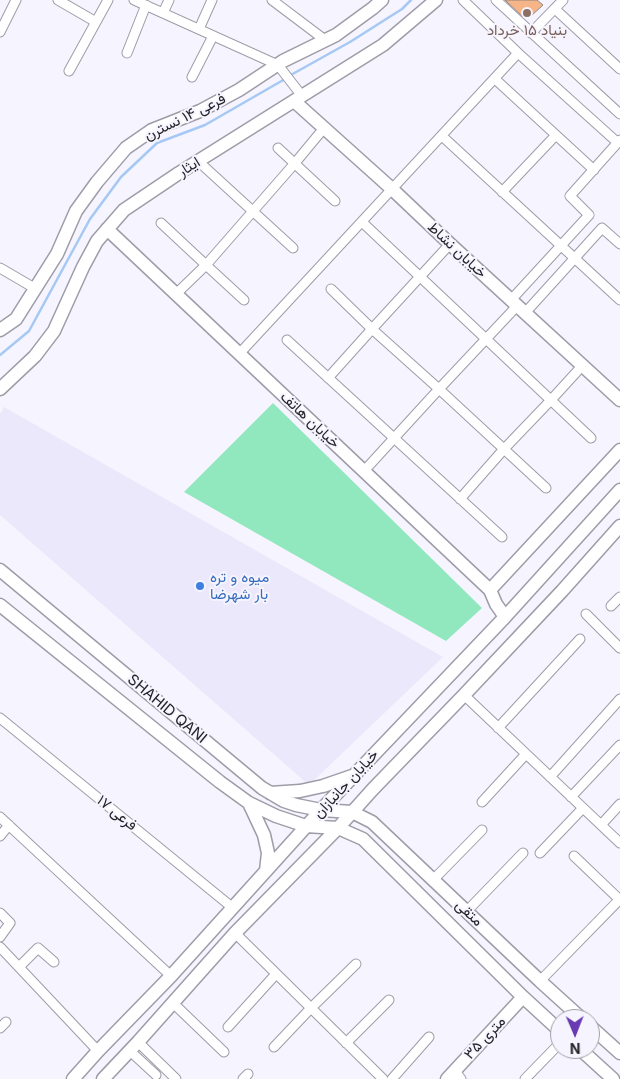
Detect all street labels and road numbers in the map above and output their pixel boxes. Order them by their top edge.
street label: فرعی ۱۴ نسترن [141,90,229,144]
street label: ایثار [175,153,203,181]
street label: خیابان نشاط [424,218,490,282]
street label: خیابان هاتف [276,388,344,452]
street label: SHAHID QANI [124,671,210,747]
street label: خیابان جانبازان [310,746,382,822]
street label: فرعی ۱۷ [93,791,141,835]
street label: متقی [452,896,486,930]
street label: ۳۵ متری [460,1013,510,1063]

